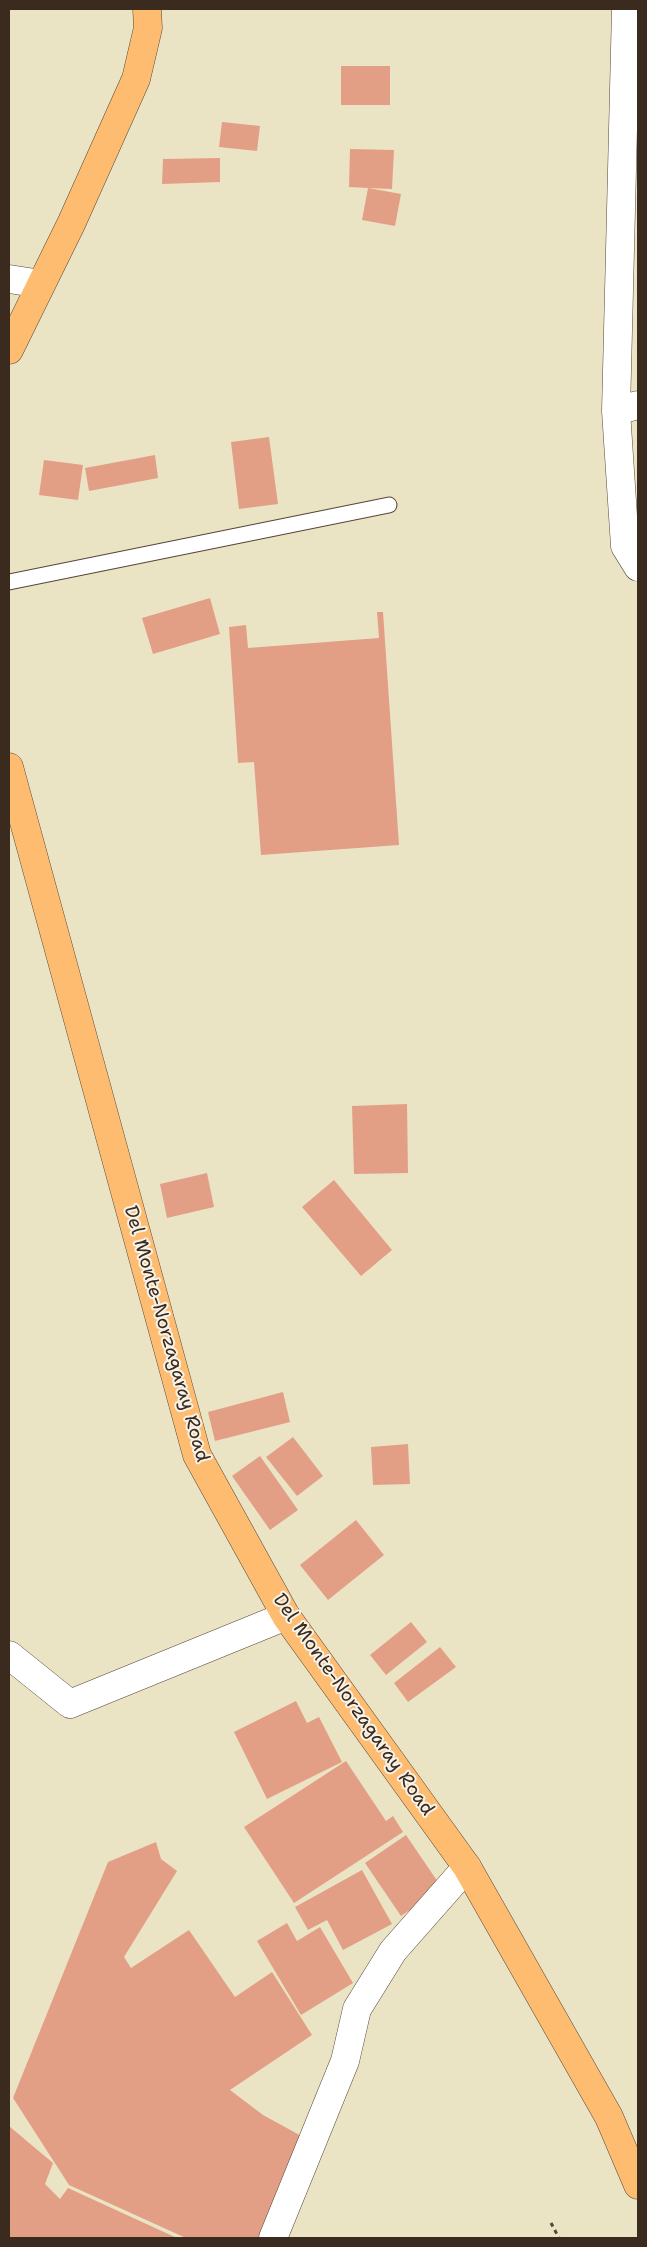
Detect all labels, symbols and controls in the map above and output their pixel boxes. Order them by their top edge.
street label: Del Monte-Norzagaray Road [118,1203,214,1465]
street label: Del Monte-Norzagaray Road [267,1590,439,1820]

